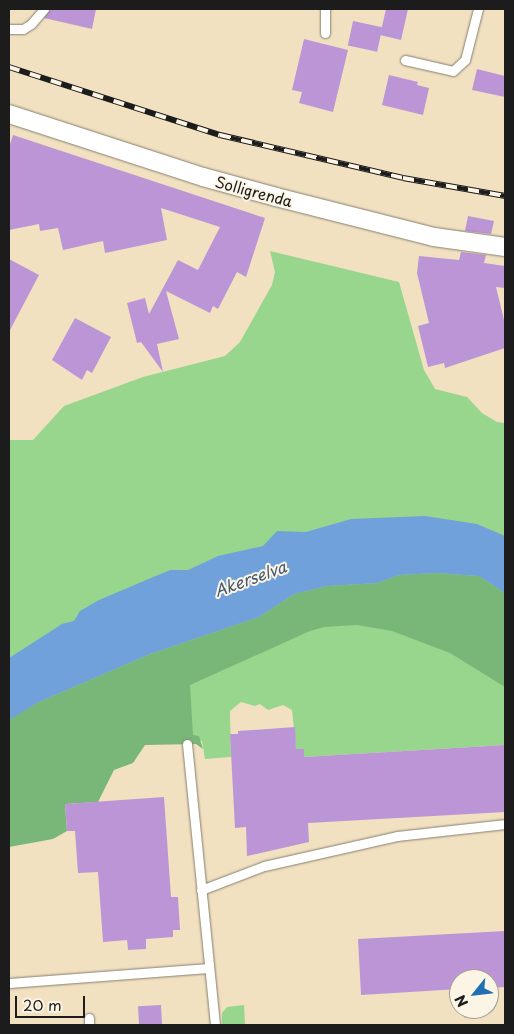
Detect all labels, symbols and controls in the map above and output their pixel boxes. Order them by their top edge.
street label: Solligrenda [213,172,295,210]
water label: Akerselva [211,556,289,600]
north arrow [449,969,499,1019]
scale bar [18,986,88,1018]
text: N [449,991,473,1011]
text: 20 m [23,993,62,1016]

